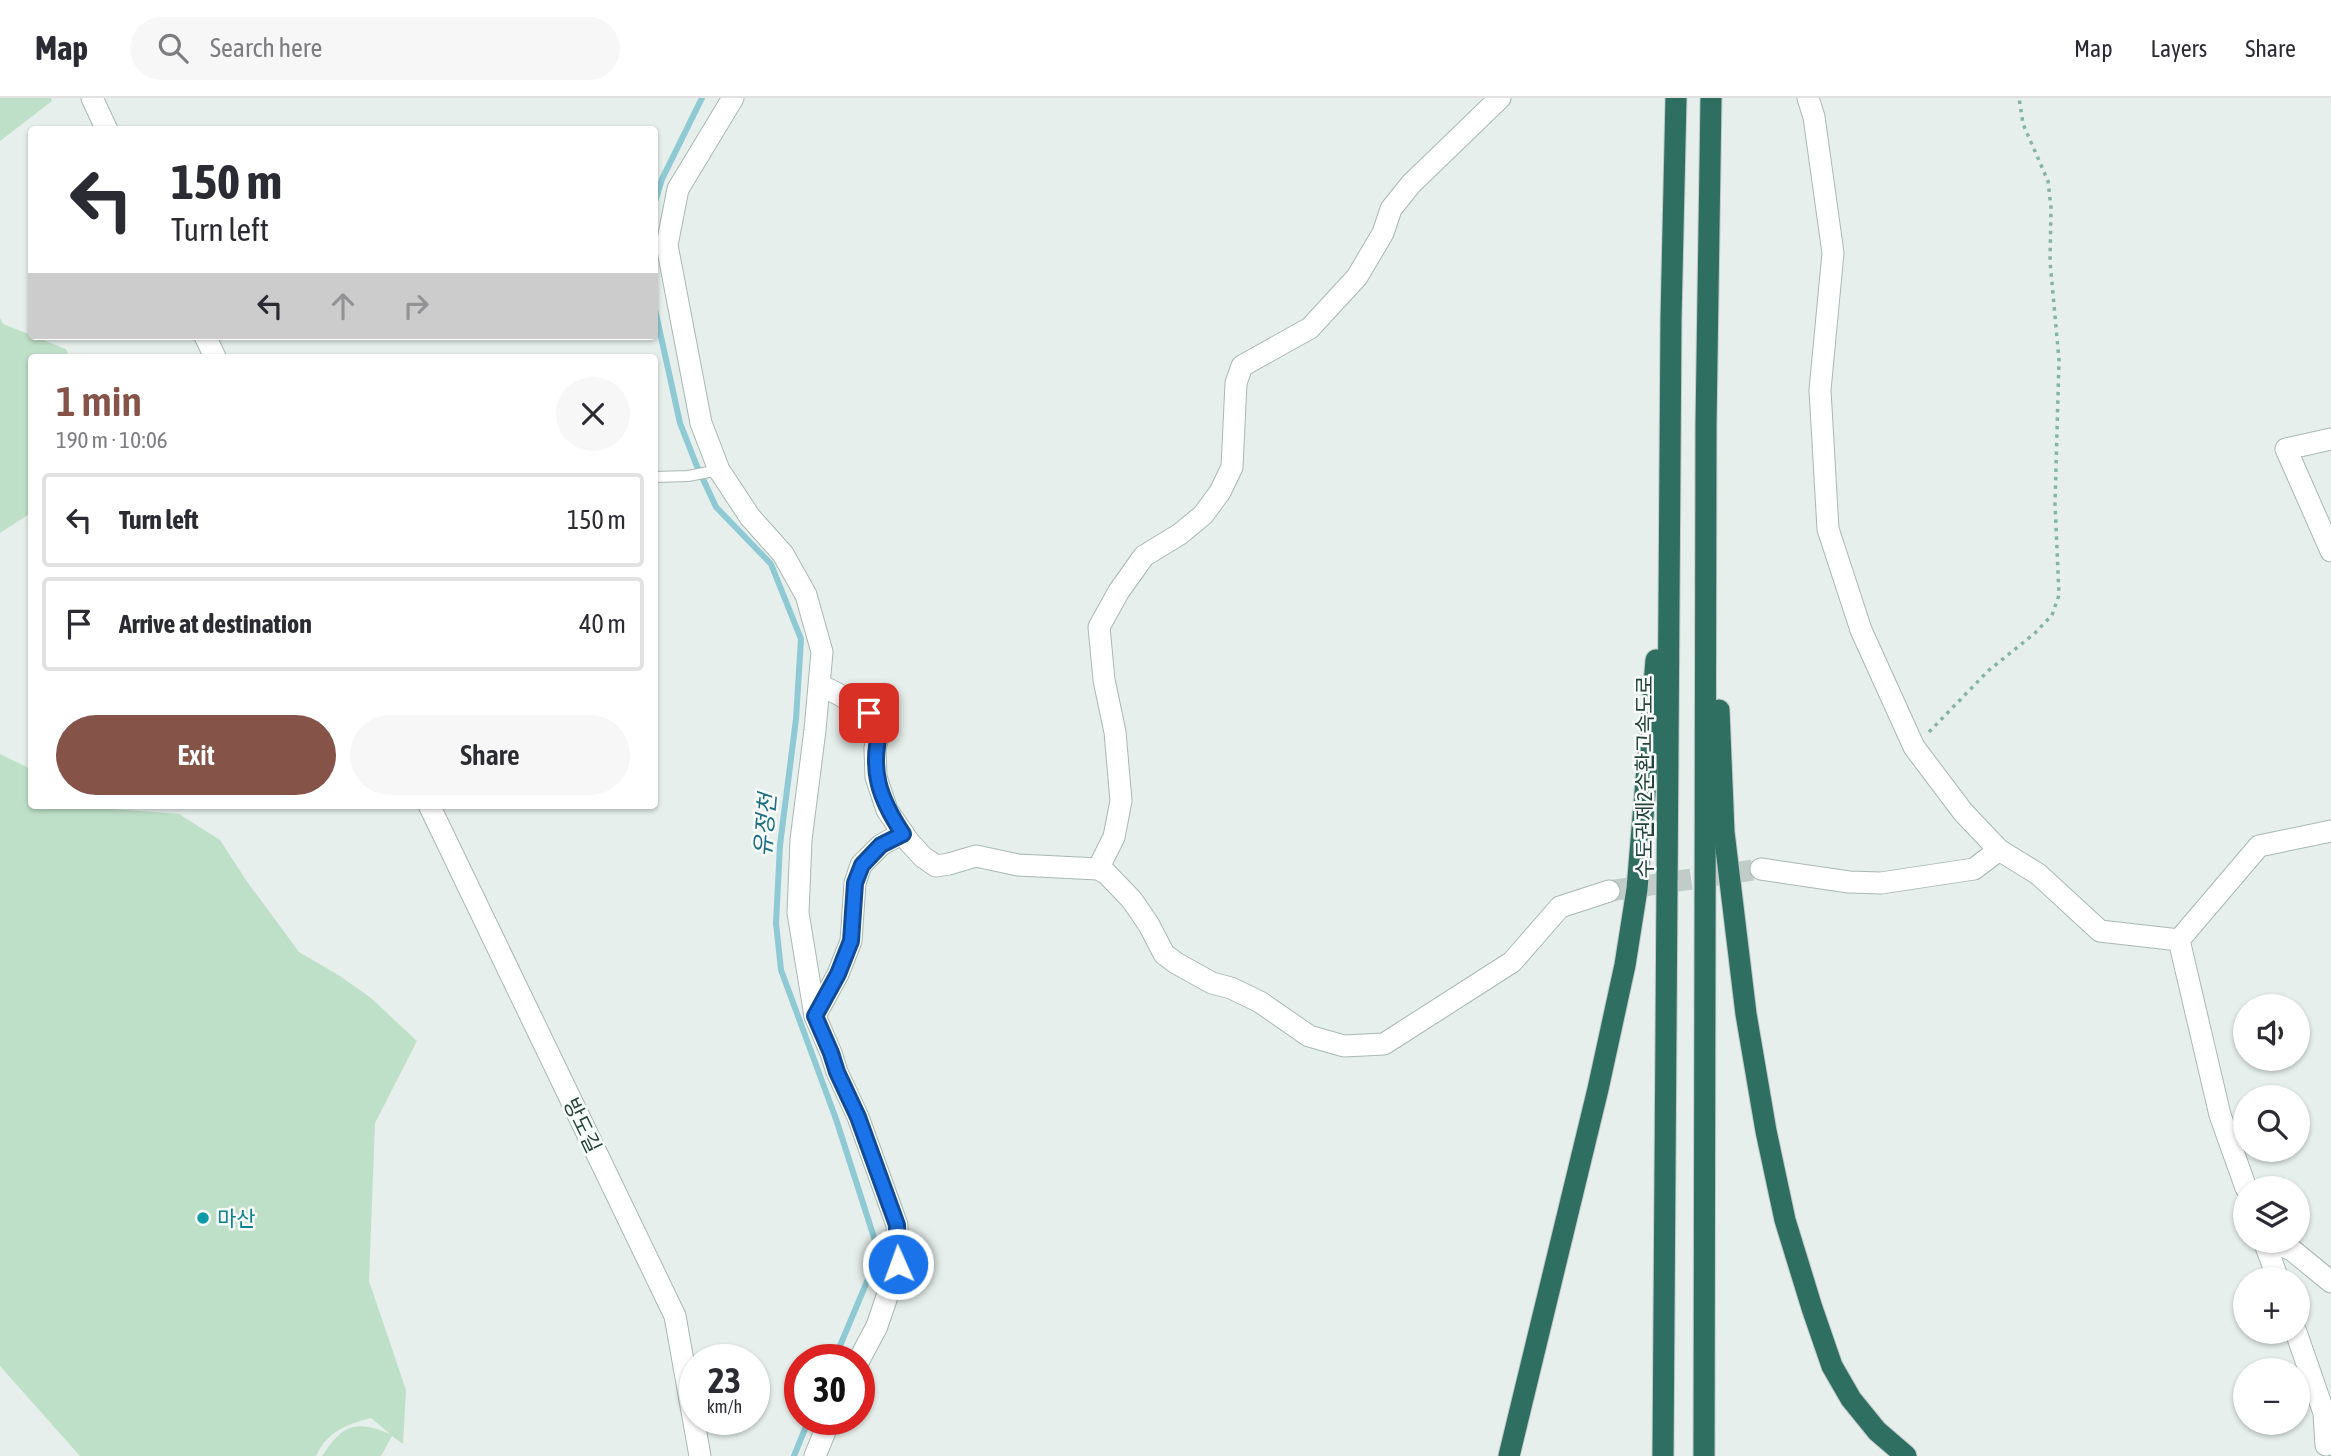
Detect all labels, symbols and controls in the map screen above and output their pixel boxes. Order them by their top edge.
search box [130,17,620,80]
text: Map [35,29,88,67]
icon: search [154,29,192,67]
text: Search here [210,33,322,63]
text: Map [2074,35,2113,62]
text: Layers [2151,35,2207,62]
text: Share [2245,35,2296,62]
text: 150 m [171,153,282,209]
icon: left [56,154,147,245]
text: Turn left [171,211,269,248]
icon: left [251,287,289,325]
icon: ahead [324,287,362,325]
icon: right [397,287,435,325]
text: 1 min [56,377,142,425]
button: close [556,377,630,451]
text: 190 m · 10:06 [56,427,168,453]
icon: left [60,501,98,539]
text: Turn left [119,505,199,535]
text: 150 m [567,505,626,535]
icon: arrive [60,605,98,643]
text: Arrive at destination [119,609,312,639]
text: 40 m [579,609,626,639]
street label: 수도권제2순환고속도로 [1632,675,1656,879]
pin [839,683,899,743]
icon: arrive [850,694,888,732]
button: Exit [56,715,336,795]
button: Share [350,715,630,795]
water label: 유정천 [749,789,781,858]
map controls [2233,994,2310,1435]
button: sound [2233,994,2310,1071]
button: search [2233,1085,2310,1162]
street label: 방도길 [560,1094,606,1156]
button: layers [2233,1176,2310,1253]
place label: 마산 [217,1206,256,1230]
marker: 마산 [195,1210,211,1226]
position arrow [861,1227,935,1301]
button: + [2233,1267,2310,1344]
speed limit sign: 30 [784,1344,875,1435]
button: − [2233,1358,2310,1435]
text: 23 [708,1360,741,1400]
text: km/h [707,1396,742,1417]

